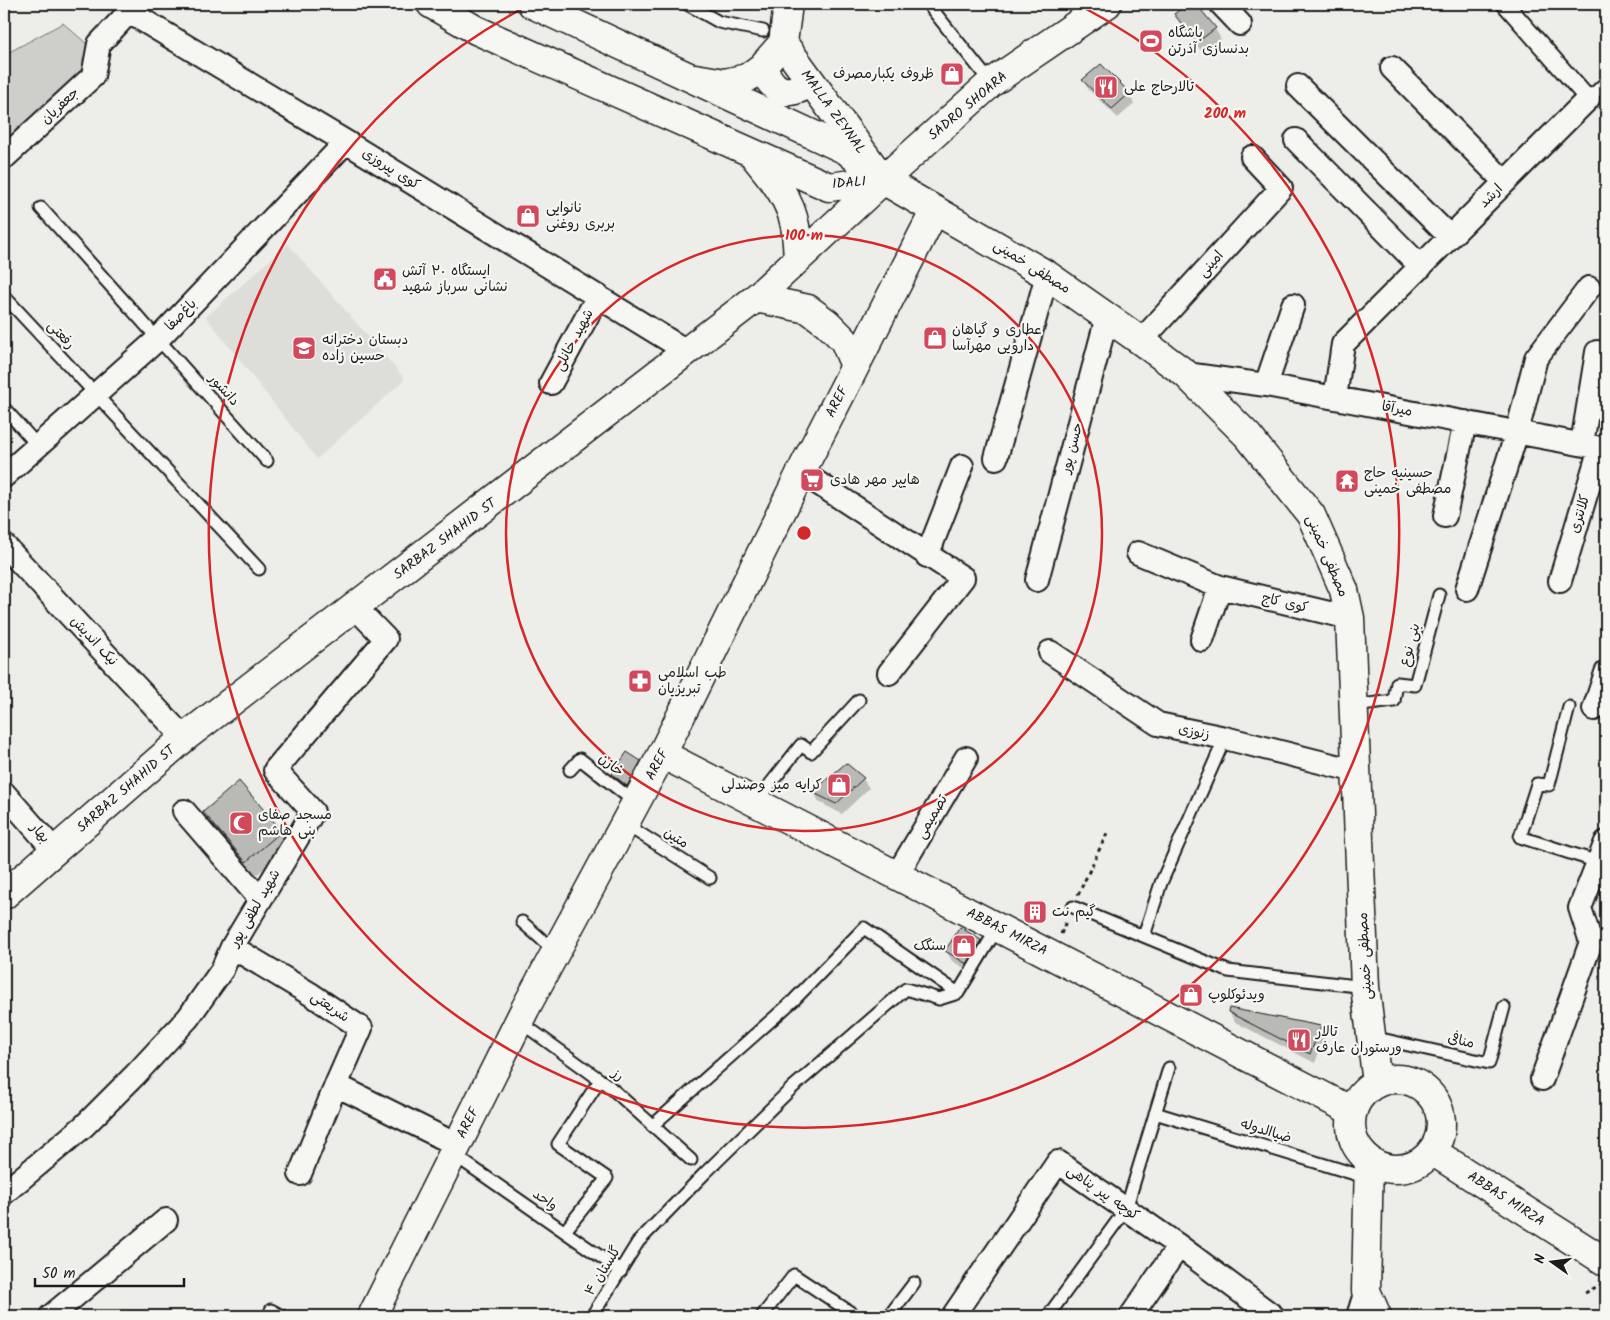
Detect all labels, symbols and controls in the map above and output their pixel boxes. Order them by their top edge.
place label: باشگاه بدنسازی آذرتن [1168,22,1249,60]
sports icon: باشگاه بدنسازی آذرتن [1138,28,1164,54]
shop icon: ظروف یکبارمصرف [939,61,965,87]
place label: ظروف یکبارمصرف [833,63,934,85]
street label: MALLA ZEYNAL [795,65,871,159]
street label: SADRO SHOARA [923,66,1013,146]
restaurant icon: تالارحاج علی [1093,74,1119,100]
place label: تالارحاج علی [1124,76,1195,98]
street label: جعفریان [36,82,84,130]
text: 200 m [1204,102,1246,126]
street label: کوی پیروزی [358,142,424,196]
street label: IDALI [831,171,867,195]
street label: ارشد [1474,179,1508,213]
place label: نانوایی بربری روغنی [546,197,615,235]
shop icon: نانوایی بربری روغنی [515,203,541,229]
text: 100 m [785,224,823,248]
street label: مصطفی خمینی [989,234,1075,300]
street label: امینی [1193,246,1229,282]
place label: ایستگاه ۲۰ آتش نشانی سرباز شهید [402,260,508,298]
public building icon: ایستگاه ۲۰ آتش نشانی سرباز شهید [372,266,398,292]
street label: باغ‌صفا [160,294,202,336]
street label: شهید خانلی [548,305,600,375]
street label: رفعتی [42,316,80,354]
place label: عطاری و گیاهان دارویی مهرآسا [952,319,1042,357]
shop icon: عطاری و گیاهان دارویی مهرآسا [922,325,948,351]
place label: دبستان دخترانه حسین زاده [322,329,408,367]
school or university icon: دبستان دخترانه حسین زاده [291,335,317,361]
street label: دانشور [203,368,245,411]
street label: AREF [820,381,855,421]
street label: میرآقا [1380,395,1414,423]
street label: حسن پور [1054,420,1089,477]
place label: حسینیه حاج مصطفی خمینی [1364,462,1451,500]
supermarket icon: هایپر مهر هادی [799,467,825,493]
temple icon: حسینیه حاج مصطفی خمینی [1334,468,1360,494]
place label: هایپر مهر هادی [830,469,920,491]
street label: SARBAZ SHAHID ST [389,492,503,585]
street label: کلانتری [1564,492,1596,536]
street label: مصطفی خمینی [1300,511,1354,601]
centre of rings [795,524,813,542]
street label: کوی کاج [1260,587,1310,619]
street label: نیک اندیش [65,611,123,671]
street label: بنی نوع [1394,621,1426,669]
place label: طب اسلامی تبریزیان [658,662,727,700]
pharmacy icon: طب اسلامی تبریزیان [627,668,653,694]
street label: زنوزی [1176,718,1212,746]
street label: SARBAZ SHAHID ST [72,739,181,838]
street label: AREF [640,744,675,784]
street label: خازن [593,748,629,782]
shop icon: کرایه میز وصندلی [826,772,852,798]
place label: کرایه میز وصندلی [721,774,822,796]
street label: تصمیمی [911,790,954,843]
place label: مسجد صفای بنی هاشم [258,804,332,842]
mosque icon: مسجد صفای بنی هاشم [228,810,254,836]
street label: بهار [24,817,55,848]
street label: متین [659,822,693,854]
street label: شهید لطفی پور [223,865,286,952]
building icon: گیم نت [1022,899,1048,925]
place label: گیم نت [1052,901,1096,923]
street label: ABBAS MIRZA [963,902,1051,962]
street label: مصطفی خمینی [1352,912,1378,1000]
shop icon: سنگک [951,933,977,959]
place label: سنگک [914,935,946,957]
shop icon: ویدئوکلوپ [1178,982,1204,1008]
place label: ویدئوکلوپ [1208,984,1265,1006]
street label: شریعتی [306,986,354,1028]
place label: تالار ورستوران عارف [1315,1021,1402,1059]
restaurant icon: تالار ورستوران عارف [1286,1027,1312,1053]
street label: منافی [1445,1027,1477,1055]
street label: رز [606,1062,629,1087]
street label: AREF [451,1102,486,1142]
street label: ضیاالدوله [1238,1113,1294,1149]
street label: کوچه پیر پناهی [1062,1160,1144,1226]
street label: ABBAS MIRZA [1463,1166,1549,1232]
street label: واحد [528,1183,562,1217]
north arrow [1528,1238,1578,1288]
street label: گلستان ۴ [579,1242,627,1300]
text: N [1529,1252,1552,1266]
scale bar [35,1255,184,1287]
text: 50 m [42,1262,76,1286]

